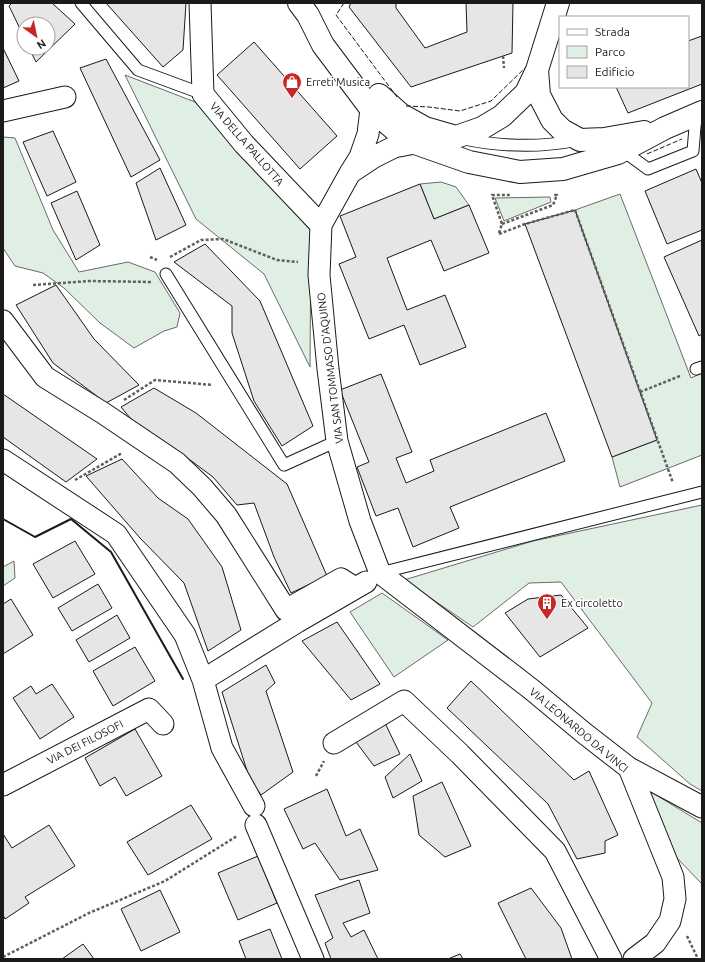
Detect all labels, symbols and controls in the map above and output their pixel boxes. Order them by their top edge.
north arrow [16,16,56,56]
legend [559,16,689,88]
text: Strada [595,25,630,38]
text: N [35,37,48,52]
text: Parco [595,45,625,58]
text: Edificio [595,65,635,78]
shop icon: Erreti Musica [281,71,303,99]
place label: Erreti Musica [306,76,370,88]
street label: VIA DELLA PALLOTTA [208,100,287,189]
street label: VIA SAN TOMMASO D'AQUINO [315,292,345,444]
building icon: Ex circoletto [536,592,558,620]
place label: Ex circoletto [561,597,623,609]
street label: VIA LEONARDO DA VINCI [527,685,631,775]
street label: VIA DEI FILOSOFI [45,718,125,766]

